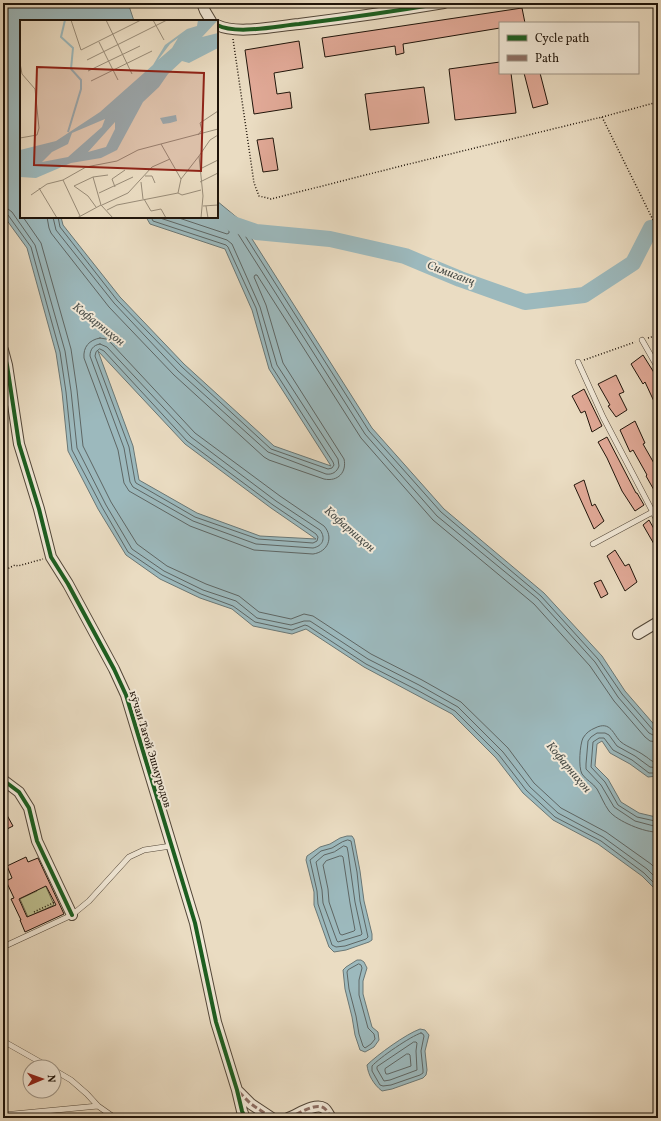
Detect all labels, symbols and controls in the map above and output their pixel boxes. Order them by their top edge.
inset map [20,20,218,218]
legend [499,22,639,74]
text: Cycle path [535,31,590,47]
text: Path [535,51,559,67]
water label: Симиганҷ [424,257,477,290]
water label: Кофарниҳон [69,299,128,350]
water label: Кофарниҳон [321,503,378,556]
street label: кӯчаи Тағой Эшмуродов [125,689,175,810]
water label: Кофарниҳон [542,739,594,797]
north arrow [22,1059,62,1099]
text: N [43,1074,58,1083]

